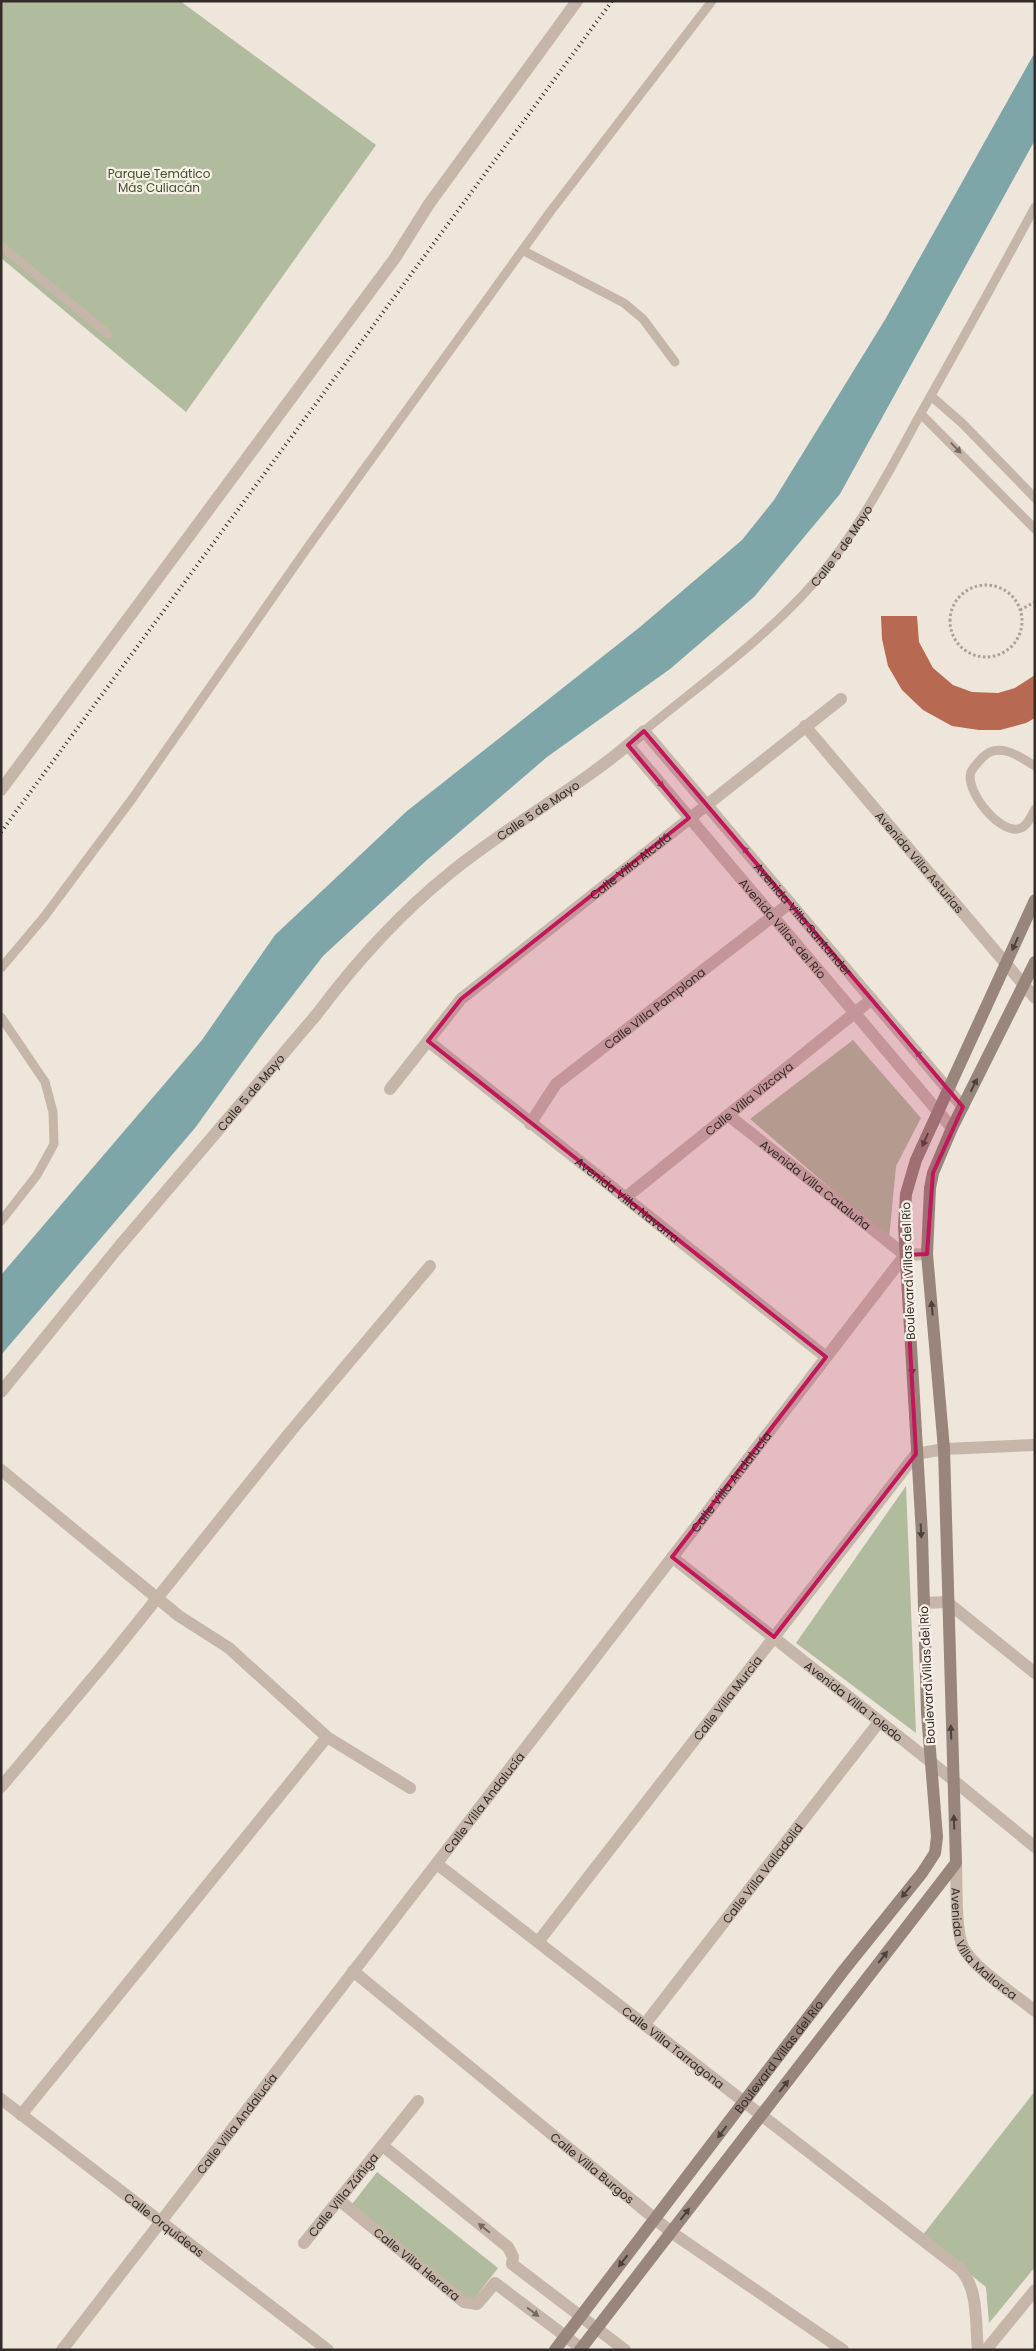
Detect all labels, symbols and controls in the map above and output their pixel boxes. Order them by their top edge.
park label: Parque Temático Más Culiacán [108,165,211,196]
one-way arrow [950,442,962,454]
street label: Calle 5 de Mayo [806,501,876,590]
street label: Calle 5 de Mayo [493,776,583,844]
one-way arrow [654,776,665,789]
street label: Avenida Villa Asturias [872,807,968,917]
street label: Calle Villa Alcalá [586,828,674,903]
one-way arrow [741,847,753,859]
street label: Avenida Villa Santander [750,859,857,980]
street label: Avenida Villas del Río [736,874,831,982]
one-way arrow [1010,937,1018,951]
street label: Calle Villa Pamplona [600,963,709,1053]
street label: Calle 5 de Mayo [213,1050,288,1134]
one-way arrow [915,1050,926,1063]
street label: Calle Villa Vizcaya [701,1057,797,1139]
one-way arrow [970,1078,978,1092]
one-way arrow [921,1133,929,1147]
street label: Avenida Villa Cataluña [757,1135,875,1234]
street label: Avenida Villa Navarra [572,1153,684,1246]
street label: Boulevard Villas del Río [897,1201,919,1340]
one-way arrow [928,1300,936,1316]
one-way arrow [909,1361,917,1377]
street label: Calle Villa Andalucía [686,1427,775,1536]
one-way arrow [918,1523,926,1539]
street label: Boulevard Villas del Río [915,1605,939,1744]
street label: Calle Villa Murcia [689,1652,766,1744]
street label: Avenida Villa Toledo [801,1657,907,1745]
one-way arrow [947,1724,955,1740]
street label: Calle Villa Andalucía [439,1748,528,1857]
one-way arrow [950,1814,958,1830]
street label: Calle Villa Valladolid [718,1819,806,1927]
one-way arrow [901,1886,912,1899]
street label: Avenida Villa Mallorca [948,1887,1021,2003]
one-way arrow [878,1951,889,1964]
street label: Boulevard Villas del Río [730,1996,827,2116]
street label: Calle Villa Tarragona [619,2002,728,2092]
street label: Calle Villa Andalucía [192,2069,281,2177]
one-way arrow [779,2079,789,2093]
one-way arrow [716,2125,727,2138]
street label: Calle Villa Burgos [547,2128,638,2207]
street label: Calle Villa Zúñiga [304,2149,382,2240]
street label: Calle Orquídeas [121,2188,208,2261]
one-way arrow [679,2208,690,2221]
one-way arrow [478,2222,491,2233]
street label: Calle Villa Herrera [370,2223,464,2304]
one-way arrow [618,2255,629,2268]
one-way arrow [527,2307,540,2318]

